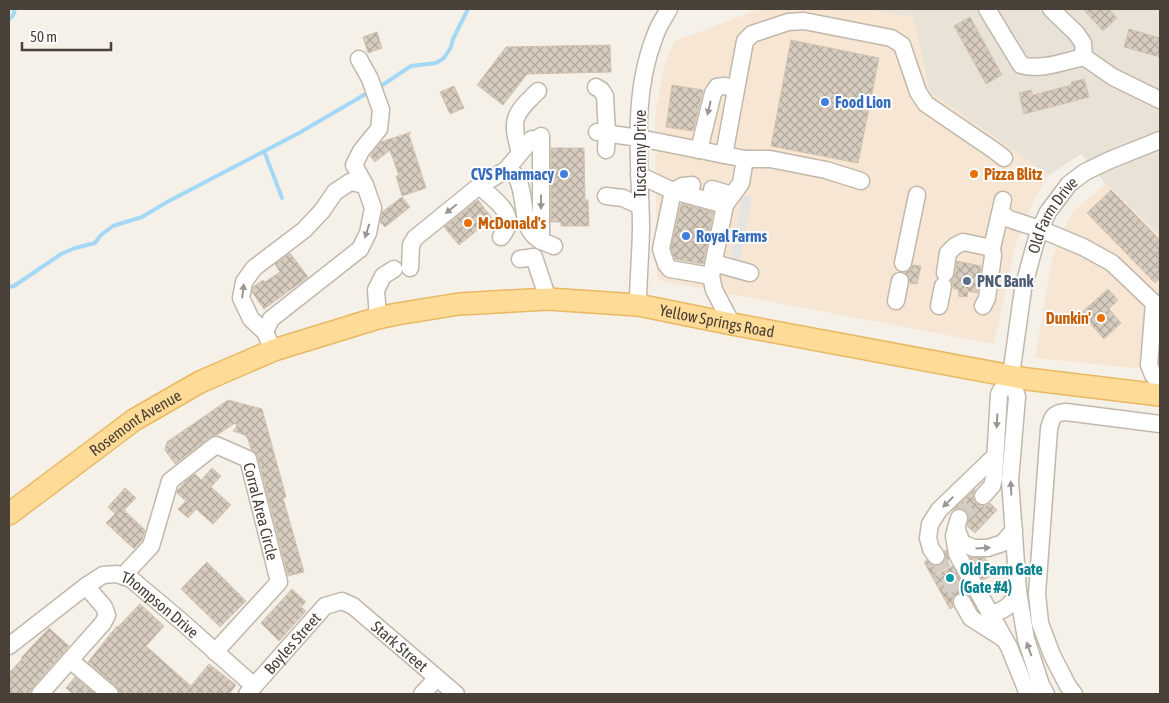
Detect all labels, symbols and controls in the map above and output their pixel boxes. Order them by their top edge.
scale bar [22,20,111,52]
text: 50 m [30,28,57,45]
place label: Food Lion [835,93,891,111]
marker: Food Lion [819,96,831,108]
one-way arrow [705,101,713,116]
street label: Tuscanny Drive [631,110,650,198]
place label: CVS Pharmacy [471,165,554,183]
place label: Pizza Blitz [984,165,1043,183]
marker: CVS Pharmacy [558,168,570,180]
marker: Pizza Blitz [968,168,980,180]
street label: Old Farm Drive [1024,172,1080,255]
one-way arrow [537,195,545,211]
one-way arrow [445,203,457,214]
place label: McDonald's [478,214,547,232]
marker: McDonald's [462,217,474,229]
one-way arrow [363,224,371,239]
place label: Royal Farms [696,227,767,245]
marker: Royal Farms [680,230,692,242]
place label: PNC Bank [977,272,1034,290]
marker: PNC Bank [961,275,973,287]
one-way arrow [239,283,247,299]
street label: Yellow Springs Road [658,301,776,341]
place label: Dunkin' [1046,309,1091,327]
marker: Dunkin' [1095,312,1107,324]
street label: Rosemont Avenue [86,386,184,459]
one-way arrow [993,413,1001,429]
street label: Corral Area Circle [240,460,282,562]
one-way arrow [1006,479,1014,495]
one-way arrow [942,496,954,508]
one-way arrow [975,543,991,551]
place label: Old Farm Gate (Gate #4) [960,560,1043,596]
street label: Thompson Drive [119,567,202,641]
marker: Old Farm Gate (Gate #4) [944,572,956,584]
street label: Boyles Street [260,608,324,677]
street label: Stark Street [368,617,432,675]
one-way arrow [1025,641,1032,656]

